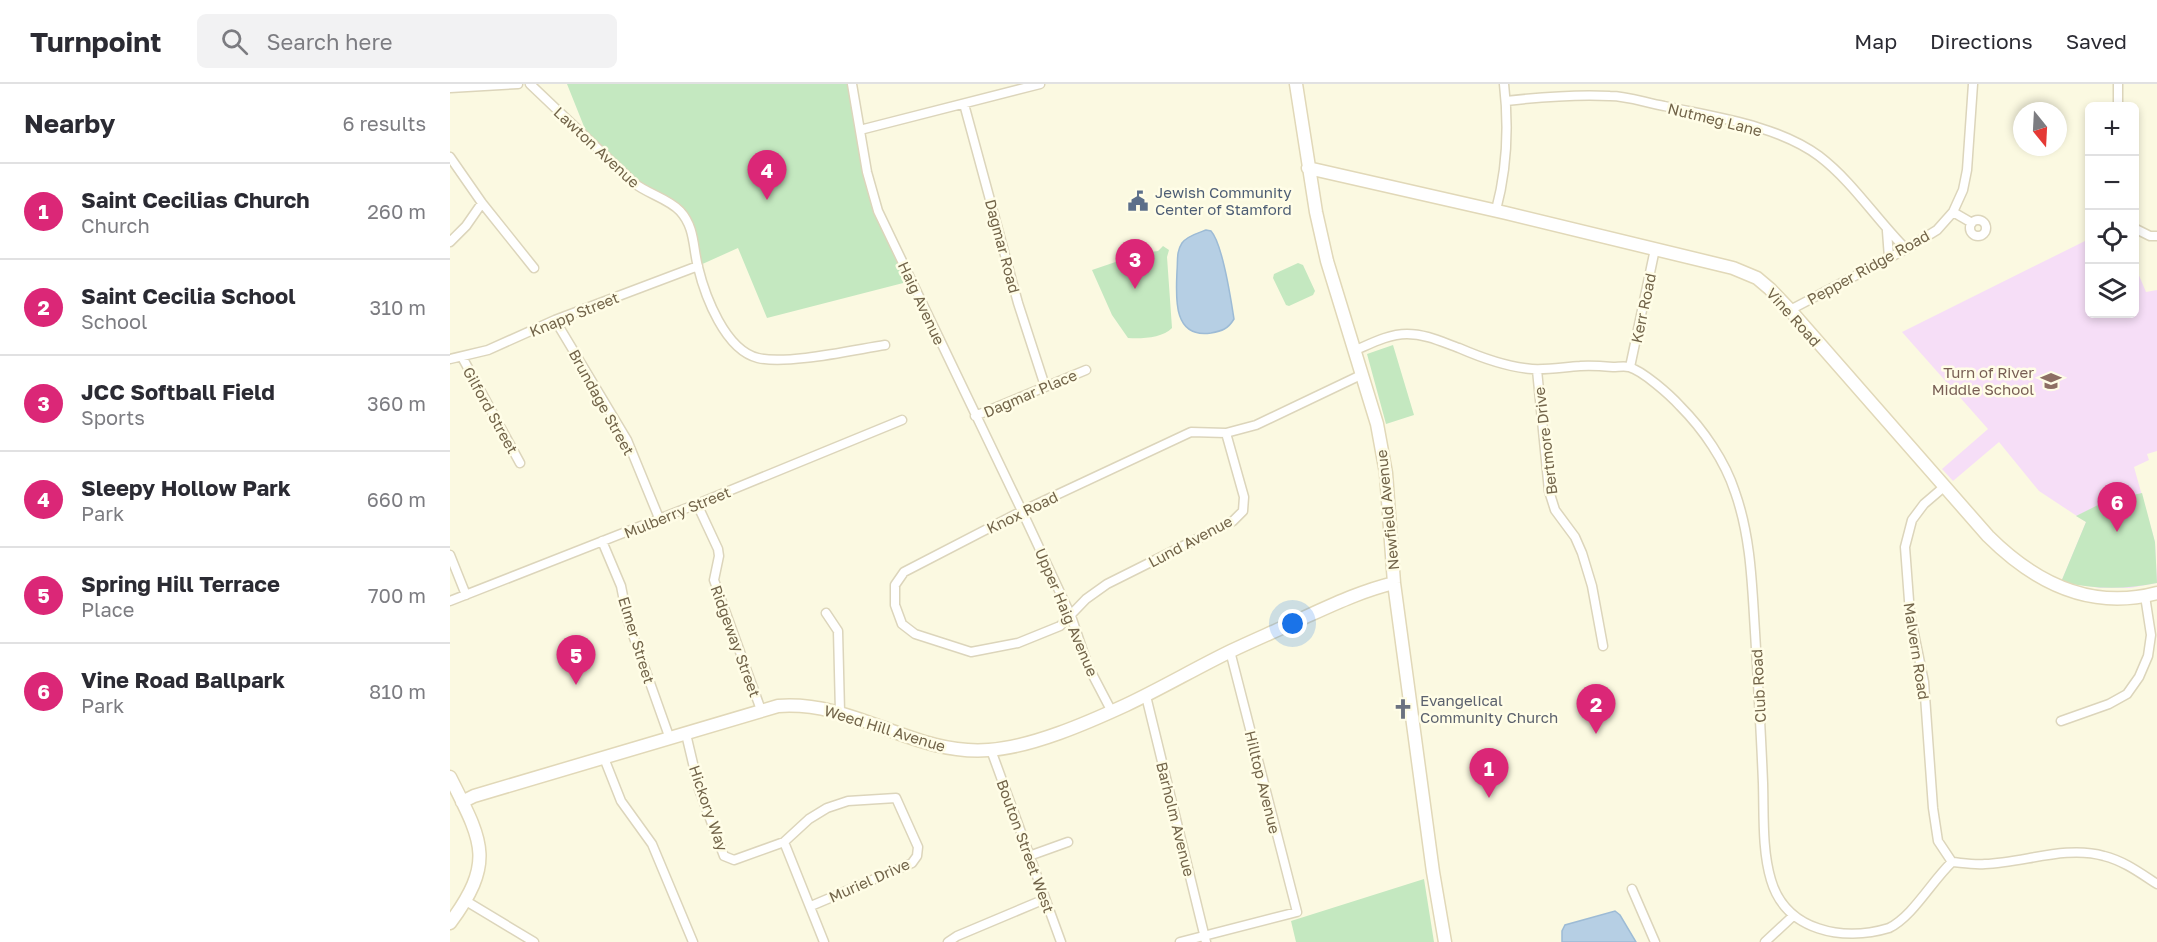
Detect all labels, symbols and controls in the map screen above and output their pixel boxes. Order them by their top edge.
search box [197,14,617,68]
text: Turnpoint [30,25,161,58]
icon: search [218,25,251,58]
text: Search here [266,28,393,55]
text: Map [1854,28,1897,54]
text: Directions [1930,28,2033,54]
text: Saved [2066,28,2127,54]
street label: Nutmeg Lane [1666,99,1764,139]
north arrow [2013,102,2067,156]
map controls [2085,102,2139,318]
button: + [2085,102,2139,156]
street label: Lawton Avenue [550,103,644,191]
text: Nearby [24,108,115,139]
text: 6 results [342,111,426,135]
pin: 4 [748,150,786,200]
button: − [2085,156,2139,210]
place label: Jewish Community Center of Stamford [1155,183,1292,218]
text: Saint Cecilias Church [81,186,310,213]
public building icon: Jewish Community Center of Stamford [1126,189,1150,213]
street label: Dagmar Road [982,197,1024,295]
text: 1 [38,199,49,223]
text: 260 m [367,199,426,223]
button: locate [2085,210,2139,264]
text: Church [81,213,150,237]
street label: Pepper Ridge Road [1804,226,1932,308]
pin: 3 [1116,240,1154,289]
street label: Haig Avenue [895,258,949,348]
button: layers [2085,264,2139,318]
street label: Kerr Road [1627,271,1659,345]
text: Saint Cecilia School [81,282,296,309]
street label: Vine Road [1763,284,1825,350]
street label: Knapp Street [527,288,621,340]
text: 2 [37,295,50,319]
text: 310 m [370,295,426,319]
text: School [81,309,147,333]
street label: Brundage Street [566,346,638,458]
street label: Gilford Street [460,363,522,457]
place label: Turn of River Middle School [1932,363,2034,398]
street label: Dagmar Place [981,365,1080,421]
school or university icon: Turn of River Middle School [2039,369,2063,393]
text: JCC Softball Field [81,378,275,405]
street label: Bertmore Drive [1529,386,1561,496]
text: 3 [37,391,50,415]
text: 360 m [367,391,426,415]
text: Sports [81,405,145,429]
street label: Newfield Avenue [1372,449,1402,571]
text: Sleepy Hollow Park [81,474,291,501]
street label: Mulberry Street [621,482,733,542]
pin: 6 [2098,482,2136,532]
text: 4 [37,487,50,511]
text: 660 m [367,487,426,511]
street label: Knox Road [983,487,1061,537]
text: Park [81,501,124,525]
street label: Lund Avenue [1145,511,1235,571]
street label: Upper Haig Avenue [1032,545,1102,679]
text: Spring Hill Terrace [81,570,280,597]
text: 5 [37,583,50,607]
text: 700 m [368,583,426,607]
street label: Ridgeway Street [707,583,765,699]
street label: Elmer Street [615,594,659,686]
text: Place [81,597,134,621]
street label: Malvern Road [1900,601,1934,701]
your location [1278,609,1307,638]
pin: 5 [556,636,596,685]
street label: Club Road [1747,649,1769,723]
text: Vine Road Ballpark [81,666,285,693]
text: 6 [37,679,50,703]
text: 810 m [369,679,426,703]
pin: 2 [1576,684,1616,734]
place label: Evangelical Community Church [1420,691,1558,726]
text: Park [81,693,124,717]
church icon: Evangelical Community Church [1391,697,1415,721]
street label: Weed Hill Avenue [822,701,948,755]
street label: Hilltop Avenue [1241,729,1285,836]
pin: 1 [1470,748,1508,798]
street label: Barholm Avenue [1153,760,1199,878]
street label: Hickory Way [686,763,732,854]
street label: Bouton Street West [993,777,1059,915]
street label: Muriel Drive [826,854,912,906]

